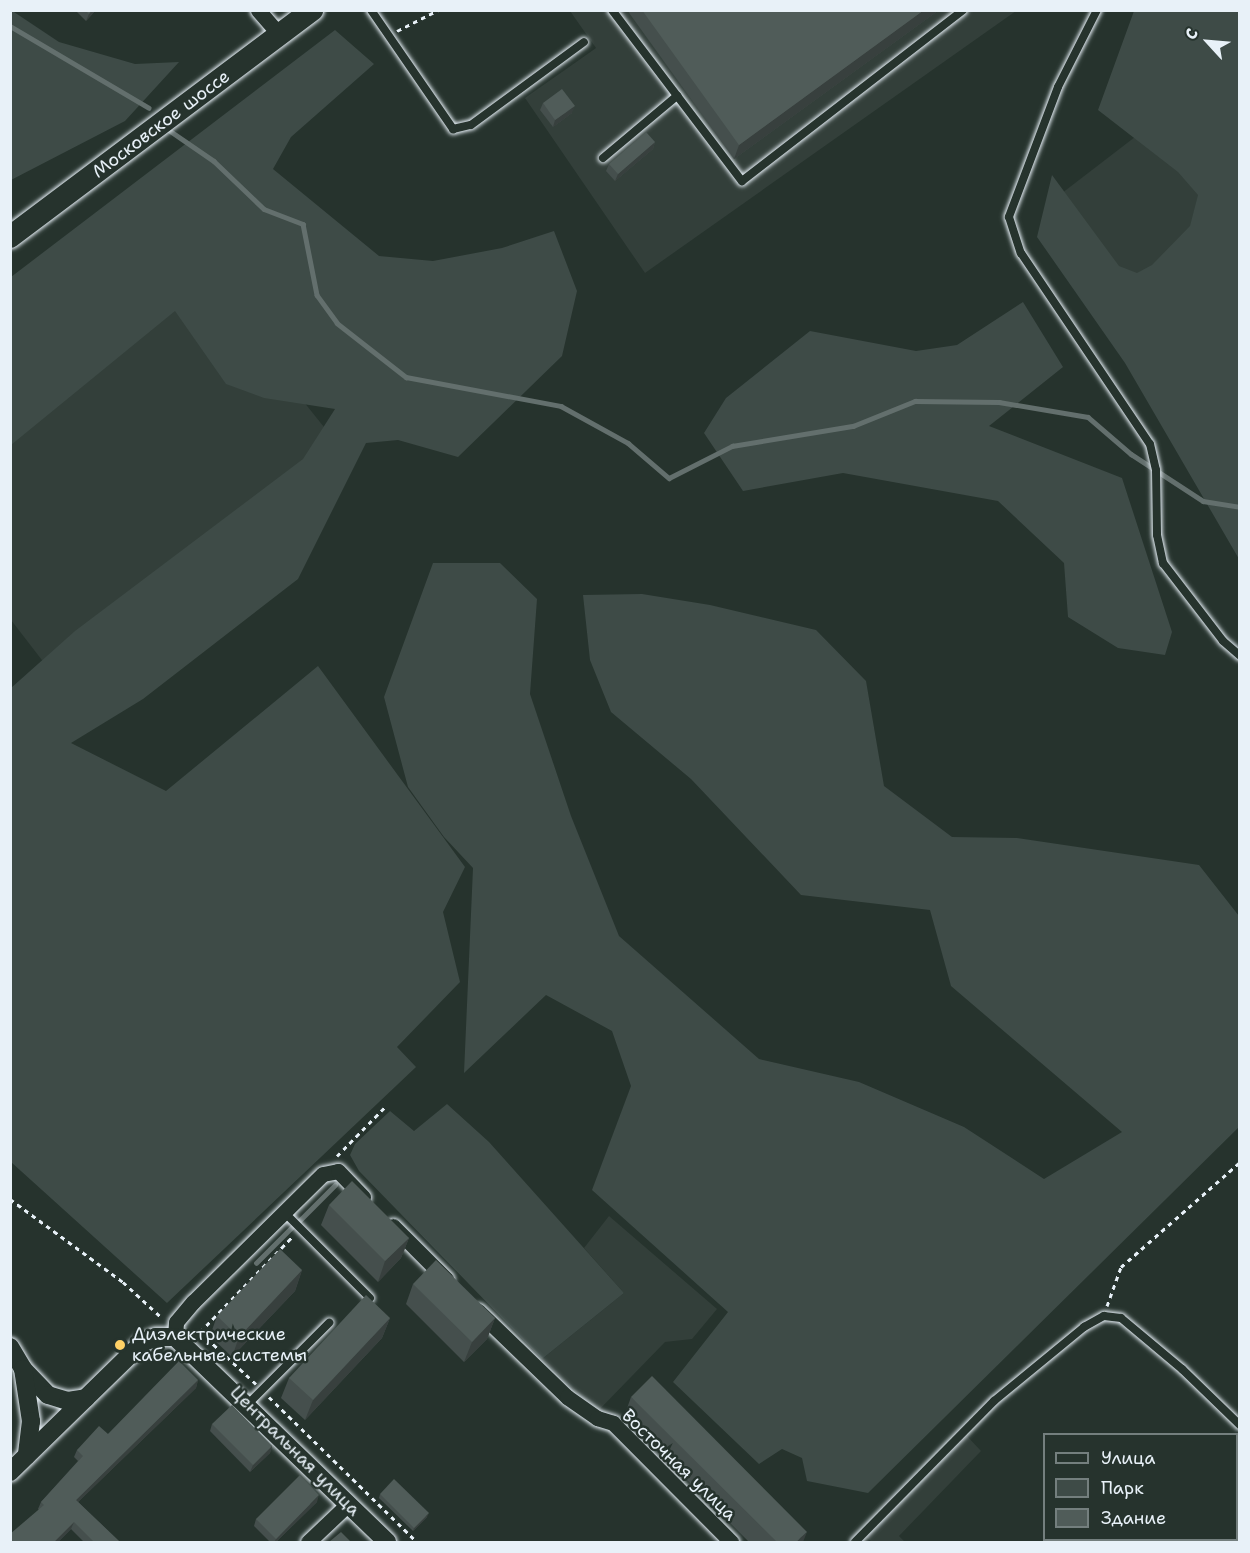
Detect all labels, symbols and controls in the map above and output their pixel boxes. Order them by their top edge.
north arrow [1178,12,1238,72]
text: С [1180,25,1203,43]
street label: Московское шоссе [88,65,234,183]
place label: Диэлектрические кабельные системы [132,1324,307,1366]
marker: Диэлектрические кабельные системы [113,1338,127,1352]
street label: Центральная улица [225,1381,365,1521]
street label: Восточная улица [617,1405,741,1525]
legend [1043,1433,1238,1541]
text: Улица [1101,1446,1155,1470]
text: Парк [1101,1476,1144,1500]
text: Здание [1101,1506,1166,1530]

